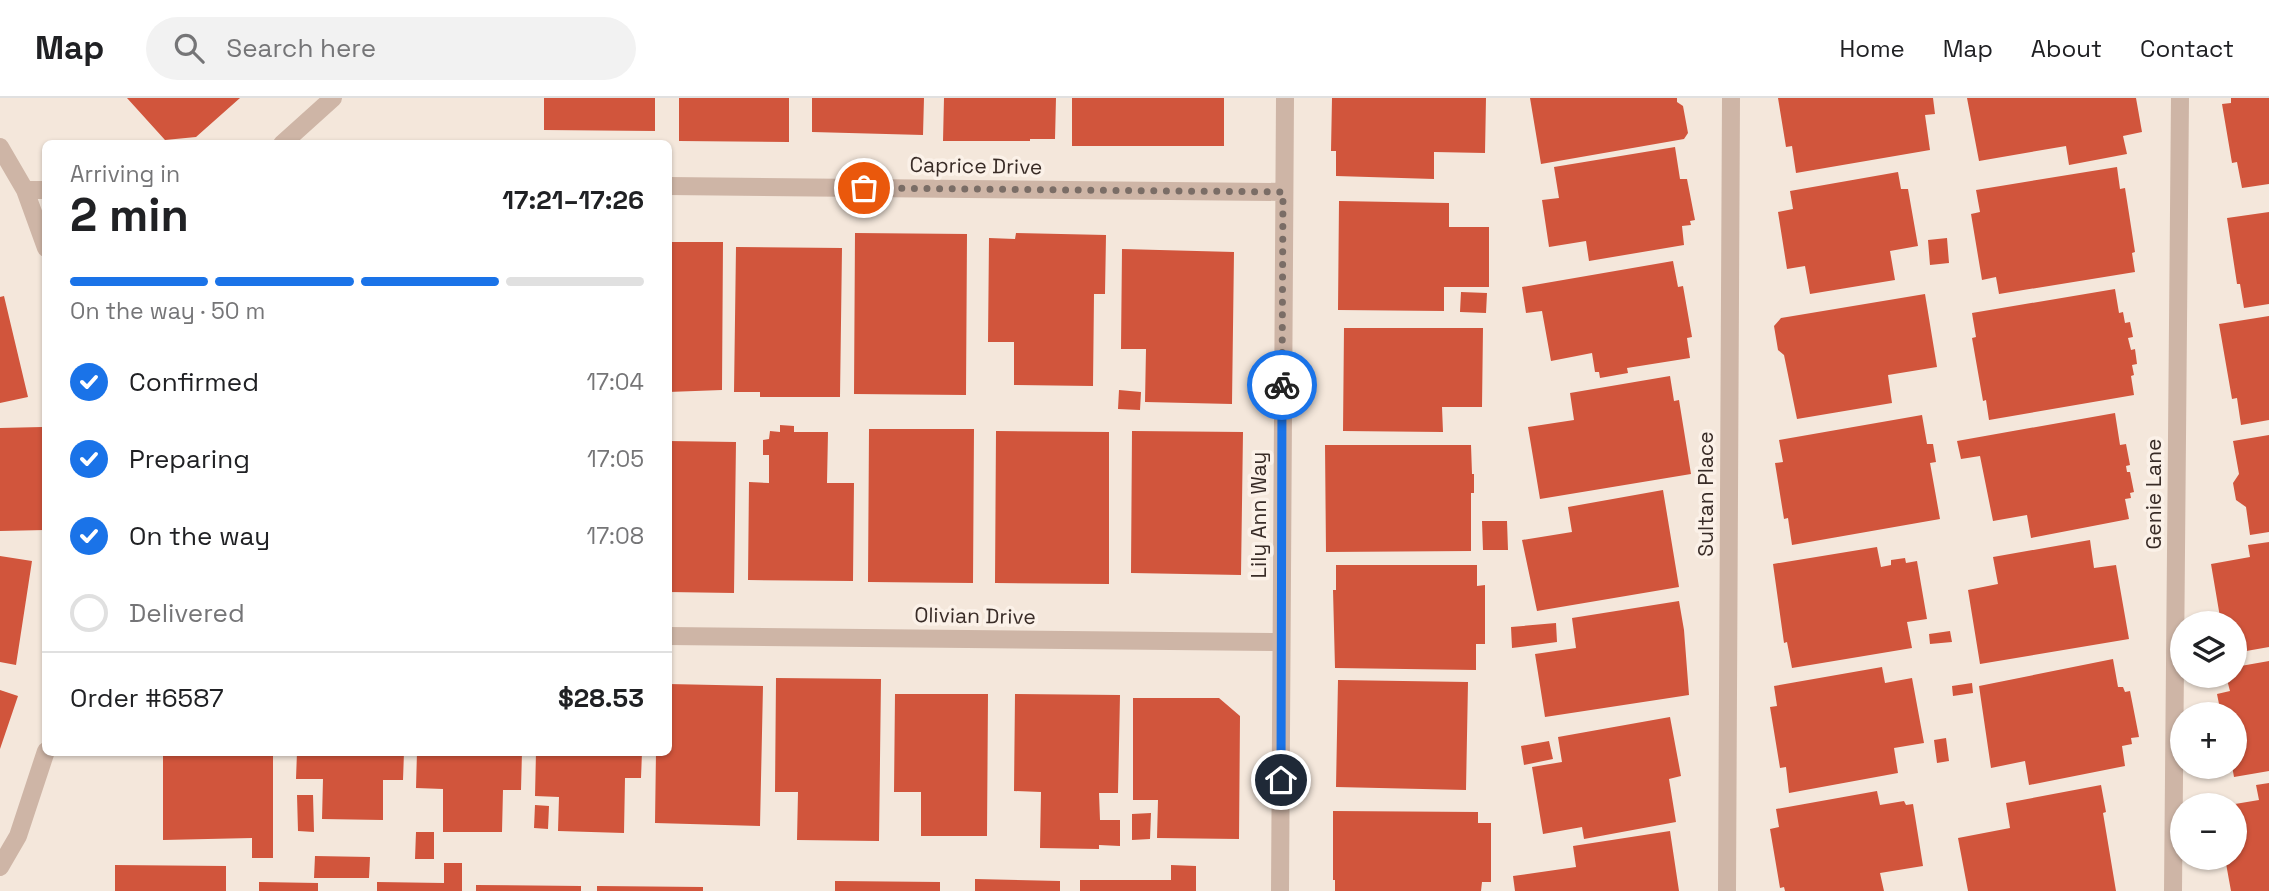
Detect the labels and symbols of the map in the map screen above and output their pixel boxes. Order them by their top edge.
street label: Caprice Drive [909,151,1043,180]
pin [834,158,894,218]
courier [1247,350,1317,420]
street label: Sultan Place [1692,431,1719,557]
street label: Genie Lane [2140,439,2167,550]
street label: Lily Ann Way [1245,452,1272,578]
street label: Olivian Drive [914,601,1036,630]
pin [1251,750,1311,810]

